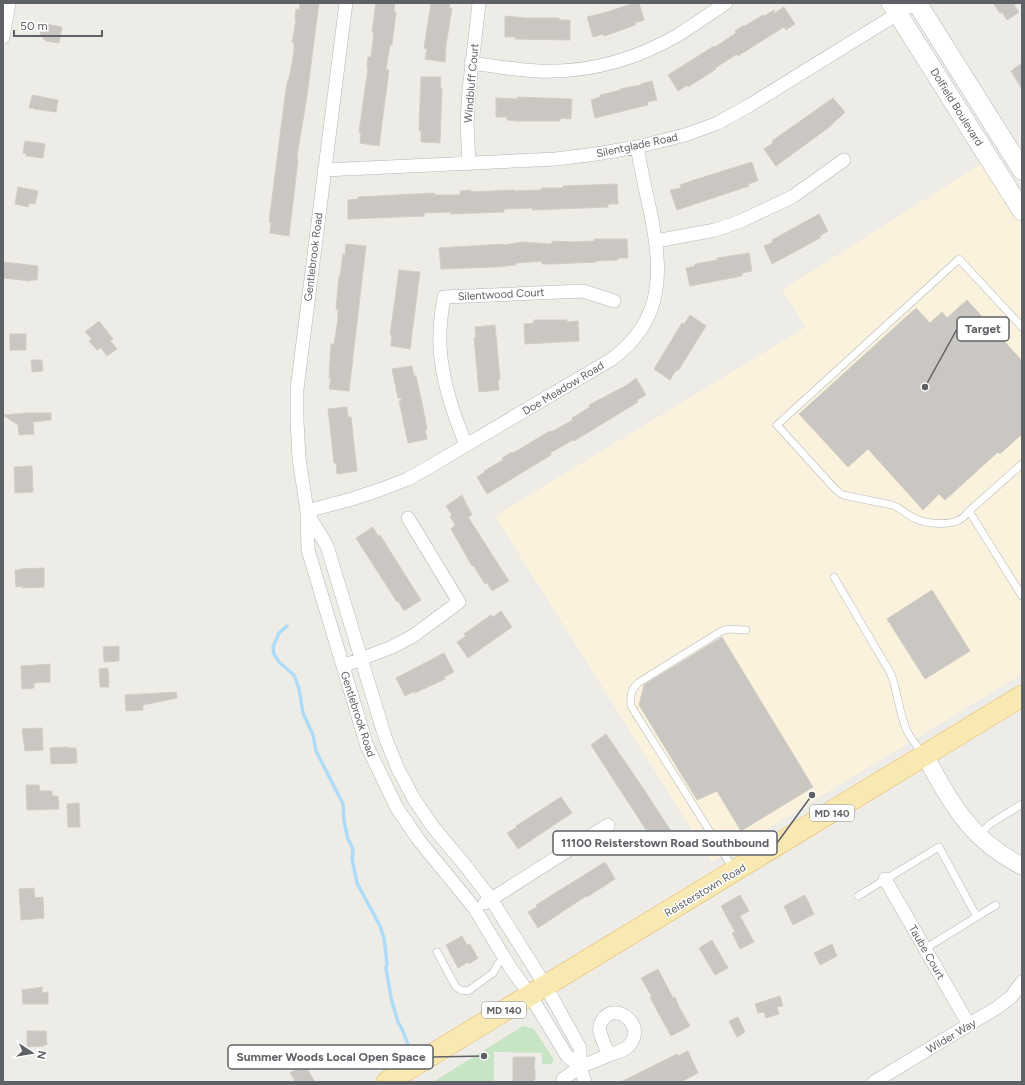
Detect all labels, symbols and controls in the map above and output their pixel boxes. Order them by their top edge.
scale bar [14,12,102,38]
text: 50 m [20,19,48,33]
street label: Windbluff Court [462,43,481,123]
street label: Dolfield Boulevard [927,66,986,149]
street label: Silentglade Road [595,131,679,160]
street label: Gentlebrook Road [302,212,325,302]
street label: Silentwood Court [457,286,545,303]
callout: Target [957,317,1009,341]
text: Target [965,322,1001,336]
street label: Doe Meadow Road [520,359,606,418]
street label: Gentlebrook Road [338,670,378,759]
road number: MD 140 [810,805,854,821]
callout: 11100 Reisterstown Road Southbound [553,831,777,855]
text: 11100 Reisterstown Road Southbound [561,836,769,850]
street label: Reisterstown Road [662,861,748,920]
street label: Taube Court [906,923,947,982]
road number: MD 140 [482,1002,526,1018]
street label: Wilder Way [924,1016,979,1056]
north arrow [12,1033,52,1073]
callout: Summer Woods Local Open Space [228,1045,433,1069]
text: N [34,1049,49,1060]
text: Summer Woods Local Open Space [236,1050,426,1064]

